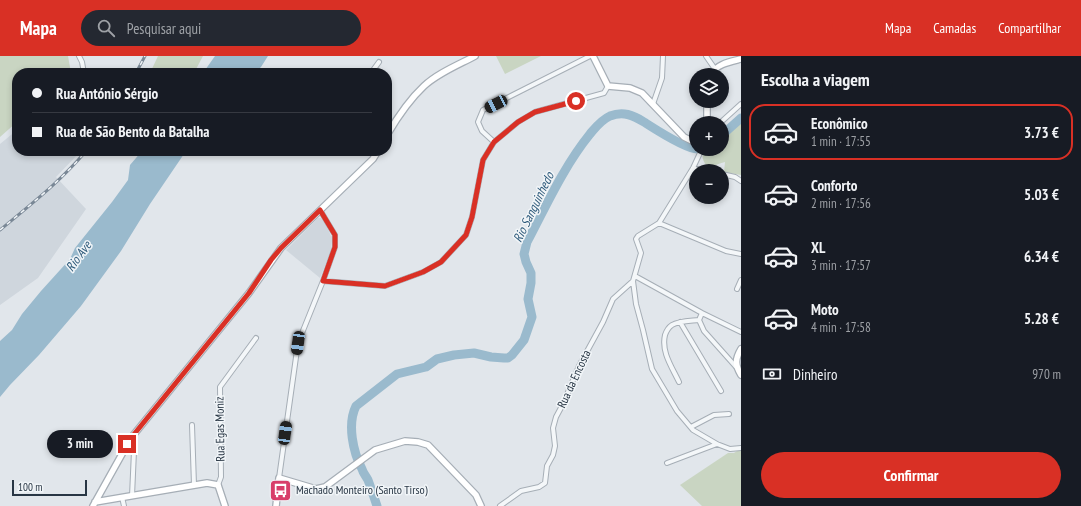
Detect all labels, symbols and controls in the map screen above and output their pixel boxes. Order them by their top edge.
search box [81,10,361,46]
text: Mapa [20,16,57,40]
icon: search [95,17,117,39]
text: Pesquisar aqui [127,19,201,38]
text: Mapa [885,19,911,37]
text: Camadas [933,19,976,37]
text: Compartilhar [998,19,1061,37]
map controls [689,68,729,204]
button: layers [689,68,729,108]
text: Escolha a viagem [761,68,870,91]
text: Rua António Sérgio [56,84,158,103]
route start [567,92,585,110]
car [483,93,509,115]
icon: car [763,114,799,150]
text: Econômico [811,114,868,133]
button: + [689,116,729,156]
text: Rua de São Bento da Batalha [56,122,209,141]
text: 3.73 € [1024,123,1059,142]
text: 1 min · 17:55 [811,133,871,150]
button: − [689,164,729,204]
water label: Rio Sanguinhedo [509,168,558,245]
icon: car [763,176,799,212]
text: Conforto [811,176,857,195]
text: 5.03 € [1024,185,1059,204]
text: 2 min · 17:56 [811,195,871,212]
water label: Rio Ave [62,237,96,275]
icon: car [763,238,799,274]
text: XL [811,238,825,257]
text: 6.34 € [1024,247,1059,266]
text: 3 min · 17:57 [811,257,871,274]
icon: car [763,300,799,336]
text: Moto [811,300,839,319]
text: 5.28 € [1024,309,1059,328]
text: 4 min · 17:58 [811,319,871,336]
car [290,330,306,356]
street label: Rua da Encosta [554,347,594,410]
icon: cash [761,363,783,385]
text: Dinheiro [793,365,837,384]
text: 970 m [1032,366,1061,383]
street label: Rua Egas Moniz [211,396,228,462]
car [277,420,293,446]
callout: 3 min [47,430,113,458]
text: 3 min [67,435,93,452]
route end [118,435,136,453]
button: Confirmar [761,452,1061,498]
bus stop icon: Machado Monteiro (Santo Tirso) [267,477,293,503]
scale bar [12,478,87,497]
text: 100 m [18,480,42,494]
place label: Machado Monteiro (Santo Tirso) [296,482,428,497]

